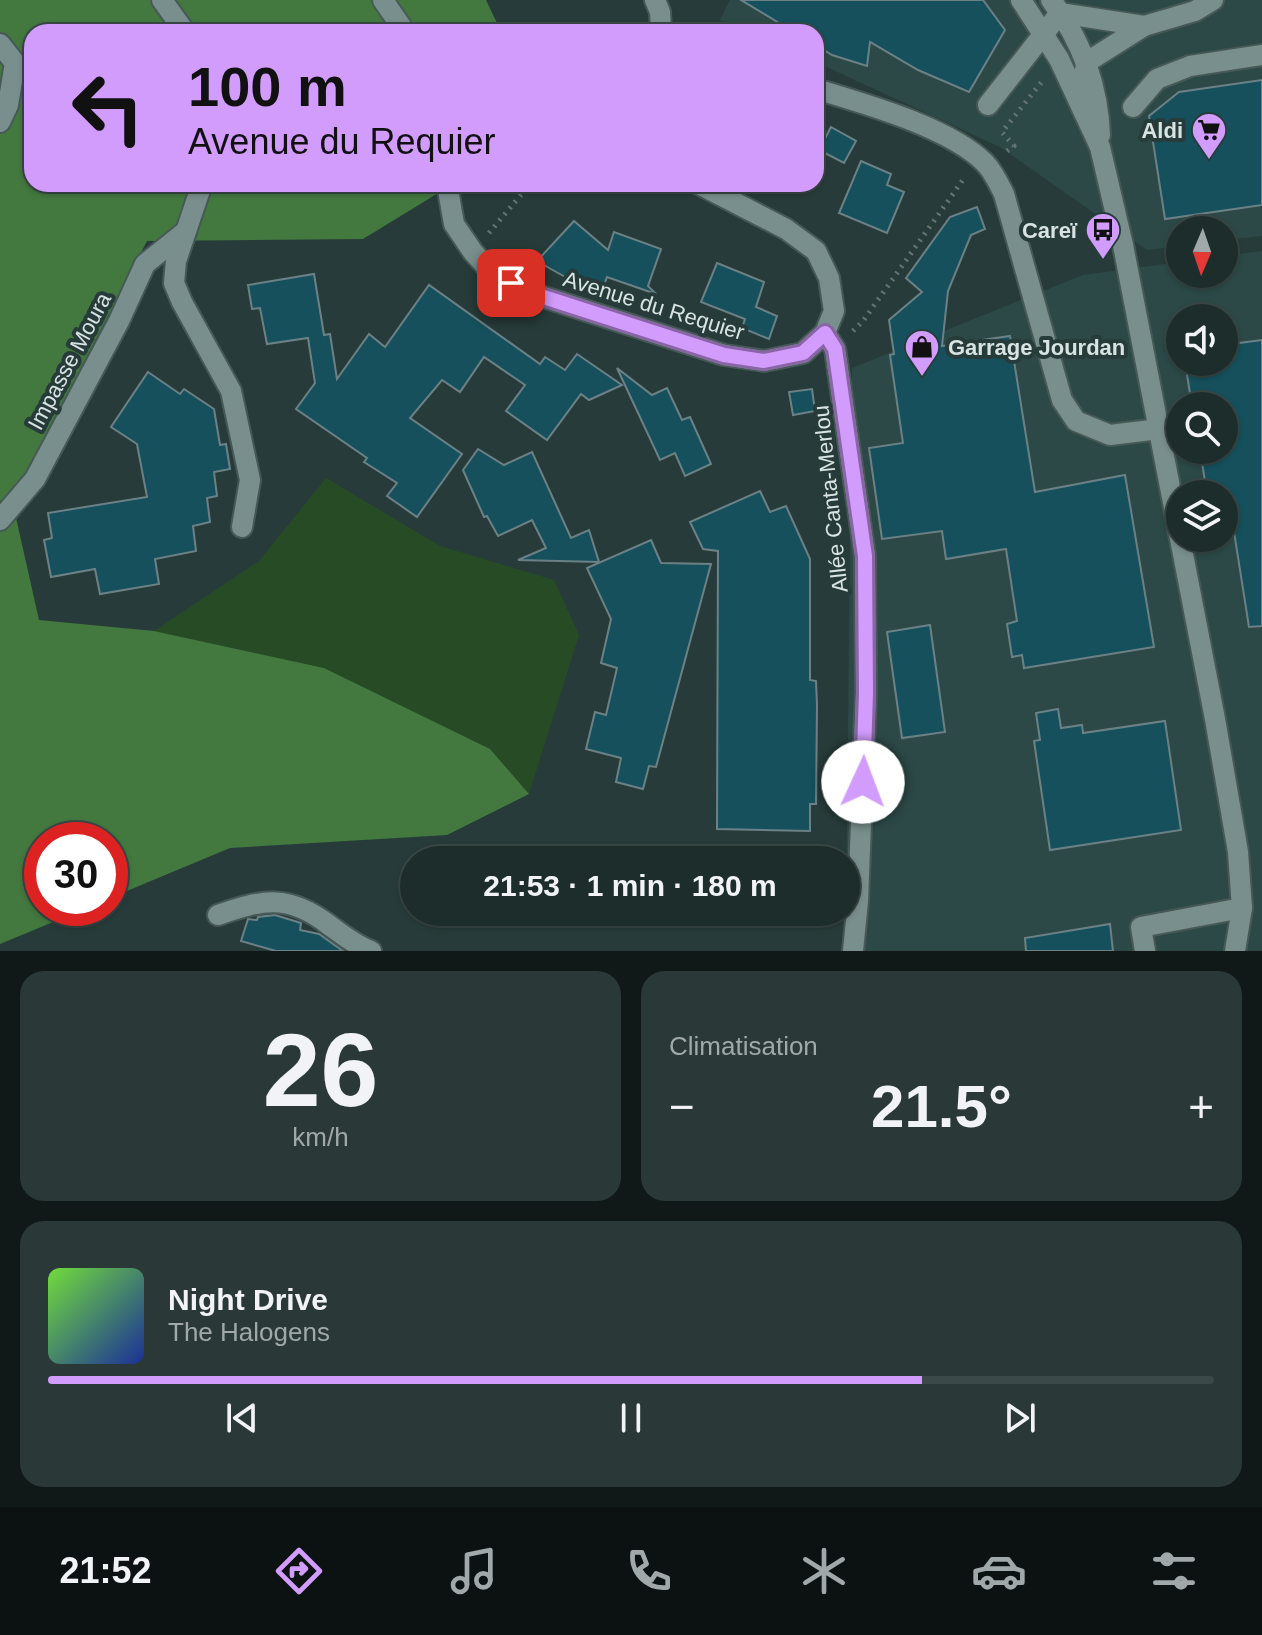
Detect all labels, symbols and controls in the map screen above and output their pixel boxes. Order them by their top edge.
text: 100 m [188,55,347,118]
icon: left [56,56,160,160]
supermarket icon: Aldi [1190,111,1228,161]
place label: Aldi [1141,118,1183,143]
text: Avenue du Requier [188,121,496,162]
bus stop icon: Careï [1084,211,1122,261]
north arrow [1166,216,1238,288]
map controls [1166,216,1238,552]
place label: Careï [1022,218,1078,243]
pin [477,249,545,317]
icon: arrive [489,261,533,305]
street label: Avenue du Requier [560,266,747,345]
street label: Impasse Moura [23,288,116,434]
button: sound [1166,304,1238,376]
shop icon: Garrage Jourdan [903,328,941,378]
place label: Garrage Jourdan [948,335,1125,360]
button: search [1166,392,1238,464]
street label: Allée Canta-Merlou [808,404,853,594]
button: layers [1166,480,1238,552]
position arrow [821,740,905,824]
speed limit sign: 30 [24,822,128,926]
text: 21:53 · 1 min · 180 m [483,869,777,902]
text: 26 [263,1012,378,1128]
text: Climatisation [669,1031,818,1061]
text: 21.5° [871,1073,1012,1140]
text: − [669,1082,695,1131]
text: + [1188,1082,1214,1131]
text: km/h [292,1122,349,1152]
text: Night Drive [168,1283,328,1316]
text: The Halogens [168,1317,330,1347]
icon: previous [220,1396,264,1440]
icon: pause [609,1396,653,1440]
icon: next [998,1396,1042,1440]
icon: directions [271,1543,327,1599]
icon: music [446,1543,502,1599]
icon: phone [621,1543,677,1599]
icon: climate [796,1543,852,1599]
icon: car [971,1543,1027,1599]
icon: filters [1146,1543,1202,1599]
text: 21:52 [60,1550,152,1591]

